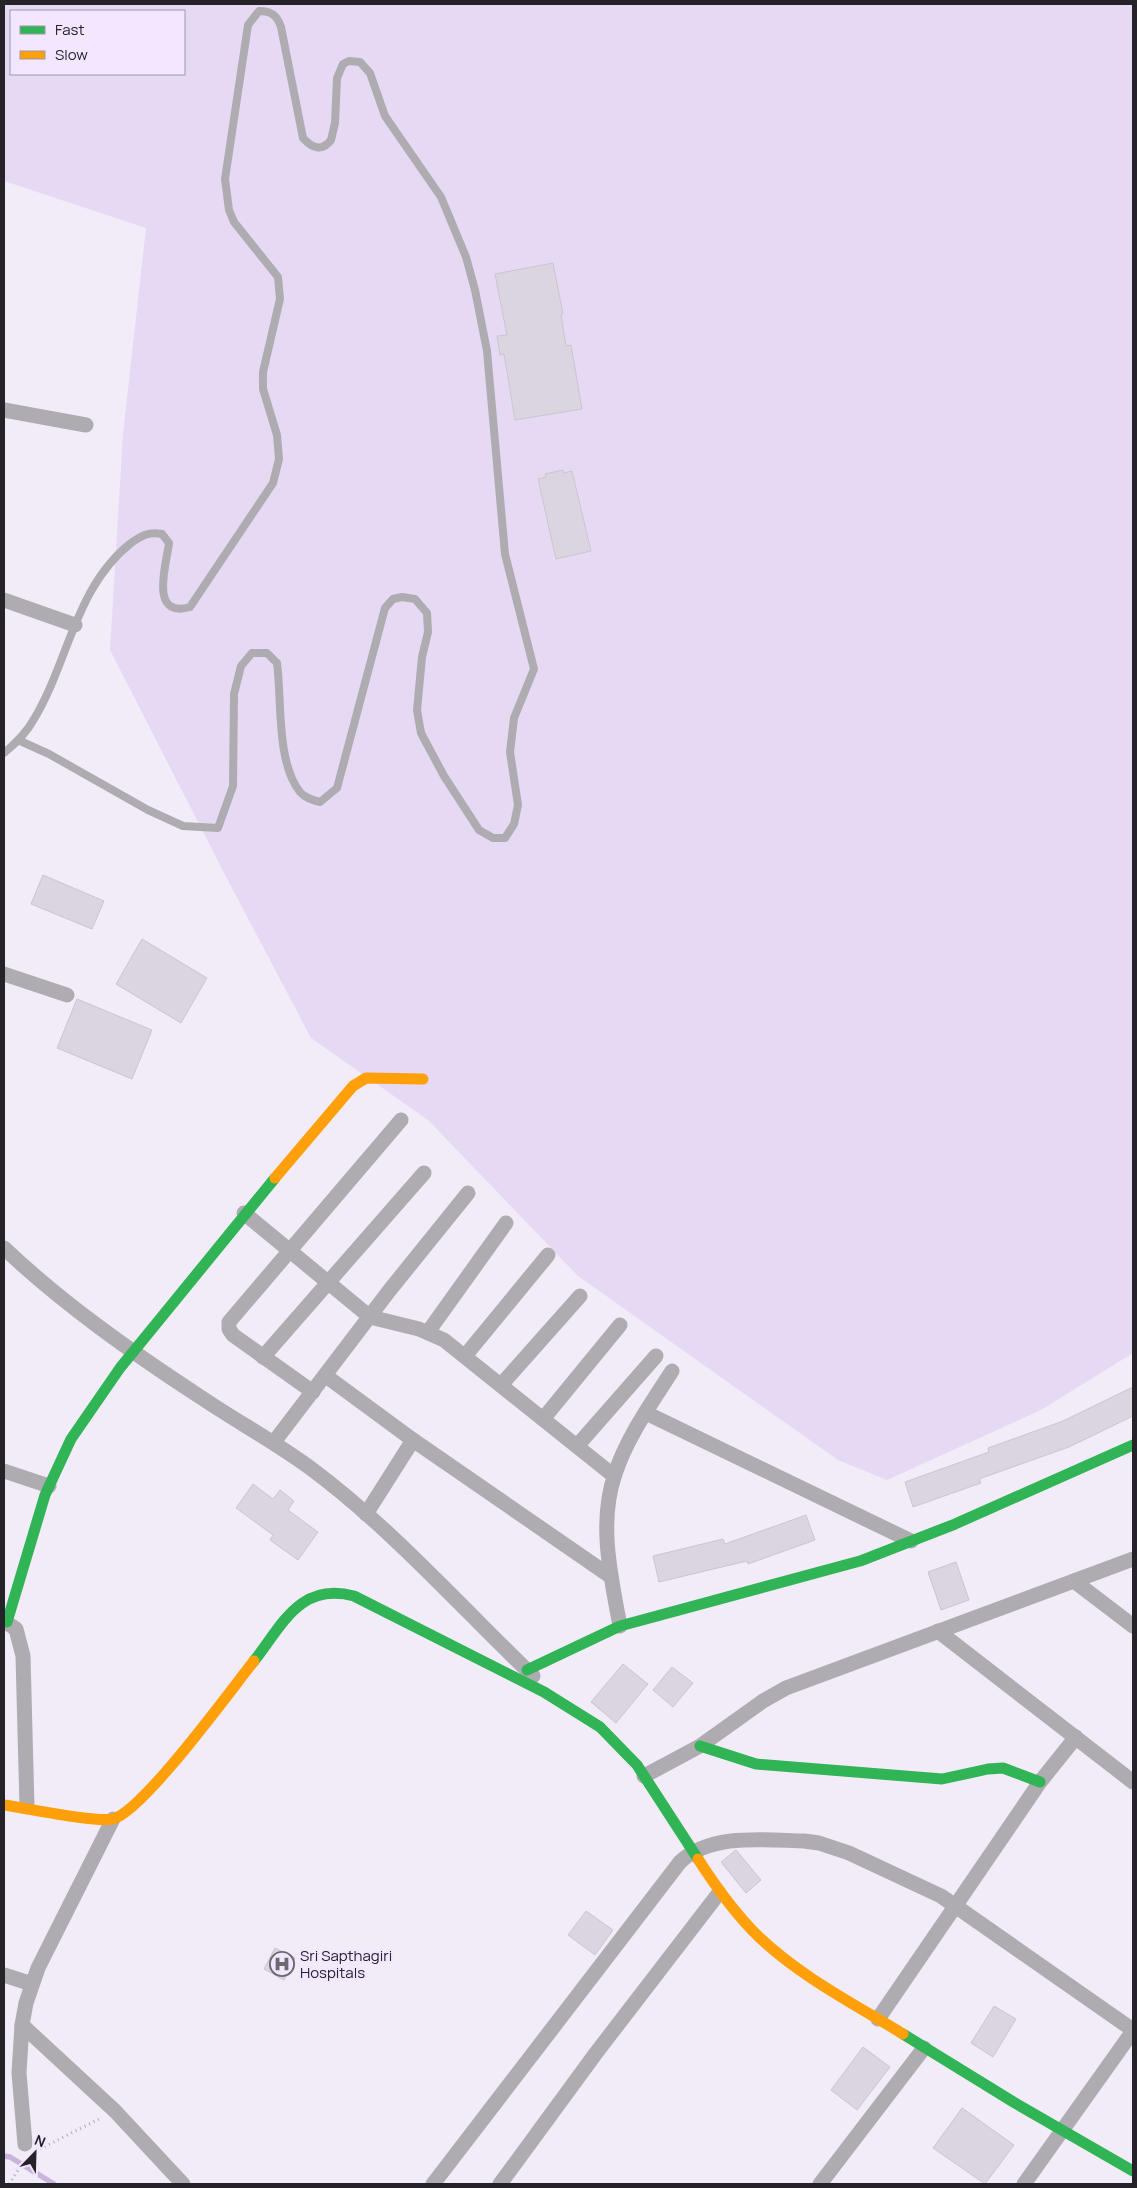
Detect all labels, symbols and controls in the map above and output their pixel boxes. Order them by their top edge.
legend [10,10,185,75]
text: Fast [55,19,84,40]
text: Slow [55,44,88,65]
place label: Sri Sapthagiri Hospitals [300,1945,392,1983]
hospital icon: Sri Sapthagiri Hospitals [269,1951,295,1977]
north arrow [10,2128,60,2178]
text: N [32,2130,49,2151]

